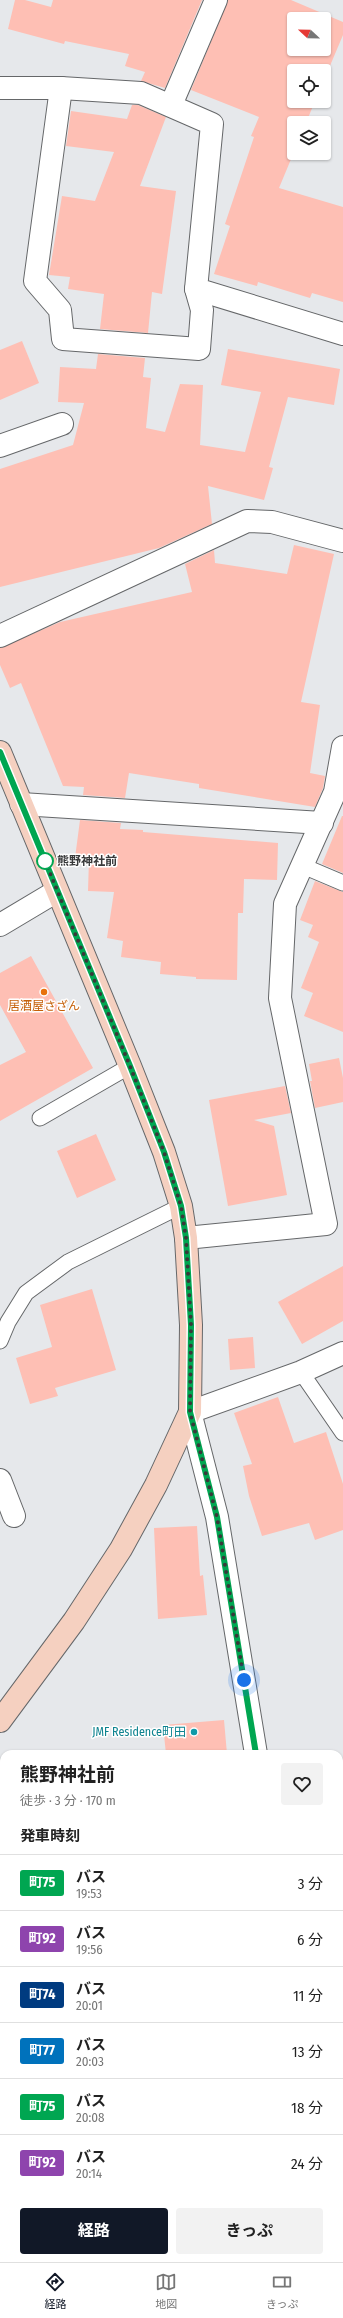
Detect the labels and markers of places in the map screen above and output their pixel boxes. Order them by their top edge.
marker: 熊野神社前 [36,852,54,870]
place label: 熊野神社前 [57,854,117,868]
marker: 居酒屋さざん [39,987,49,997]
place label: 居酒屋さざん [8,999,80,1013]
place label: JMF Residence町田 [92,1725,186,1739]
marker: JMF Residence町田 [189,1727,199,1737]

